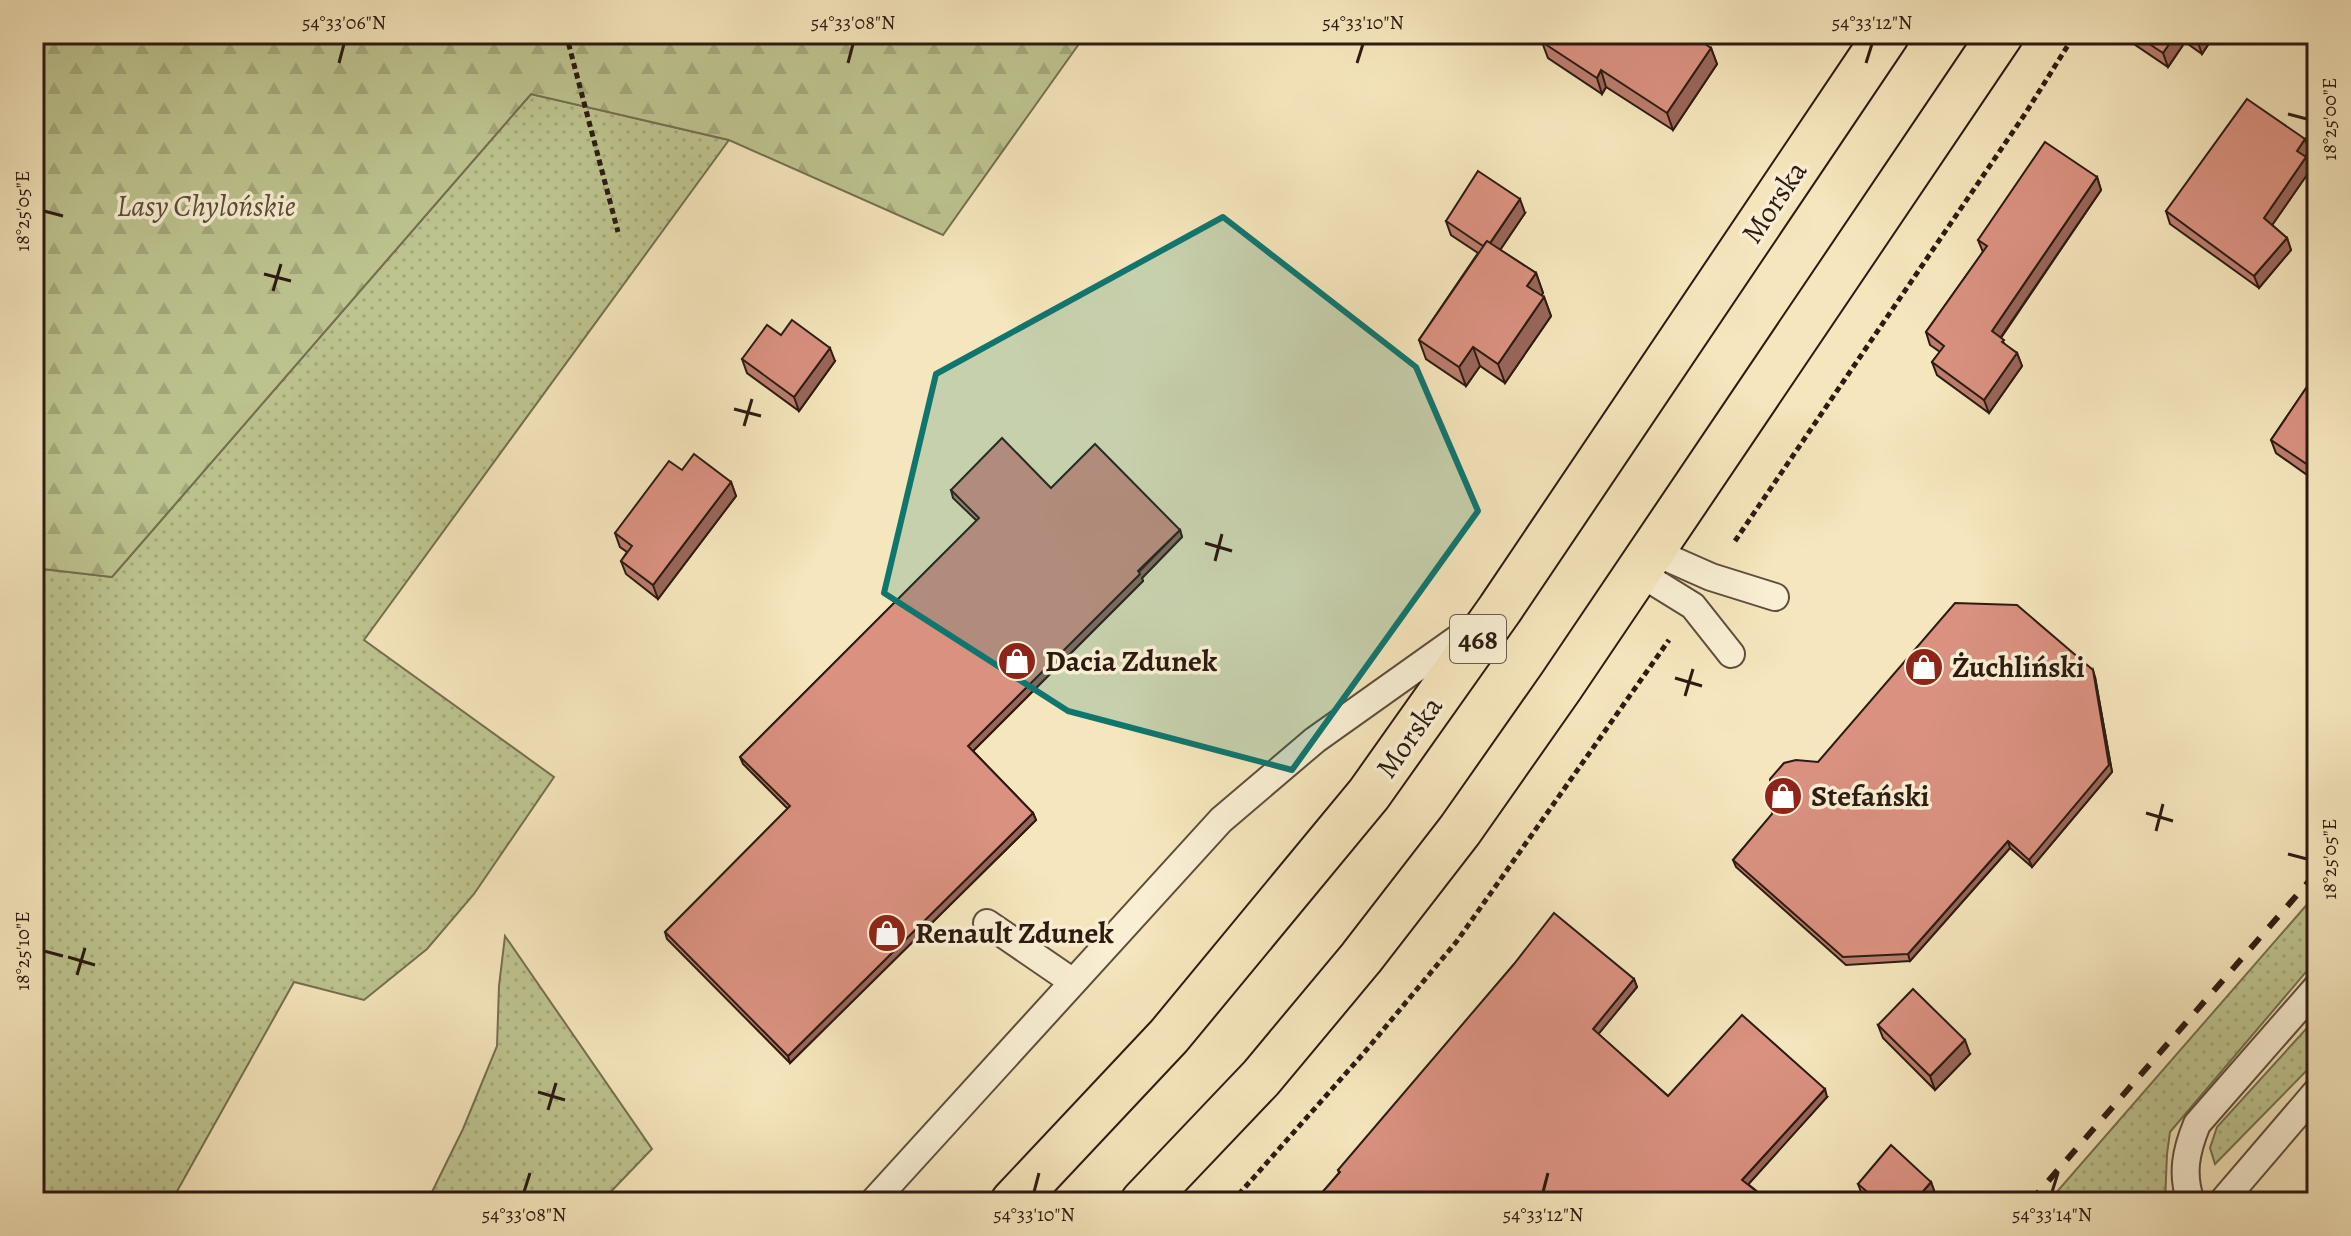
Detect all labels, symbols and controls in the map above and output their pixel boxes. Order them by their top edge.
text: 54°33'06"N [302,9,386,36]
text: 54°33'08"N [811,9,895,36]
text: 54°33'10"N [1322,9,1404,36]
text: 54°33'12"N [1832,9,1912,36]
text: 18°25'00"E [2316,77,2343,161]
street label: Morska [1732,153,1816,251]
text: 18°25'05"E [9,170,36,252]
park label: Lasy Chylońskie [117,186,296,226]
road number: 468 [1450,615,1506,663]
shop icon: Dacia Zdunek [996,640,1038,682]
place label: Dacia Zdunek [1045,641,1218,681]
shop icon: Żuchliński [1903,646,1945,688]
place label: Żuchliński [1952,647,2085,687]
street label: Morska [1366,688,1452,786]
shop icon: Stefański [1762,775,1804,817]
place label: Stefański [1811,776,1929,816]
text: 18°25'05"E [2316,818,2343,900]
text: 18°25'10"E [9,911,36,991]
shop icon: Renault Zdunek [866,912,908,954]
place label: Renault Zdunek [915,913,1114,953]
text: 54°33'08"N [482,1201,566,1228]
text: 54°33'10"N [993,1201,1075,1228]
text: 54°33'12"N [1503,1201,1583,1228]
text: 54°33'14"N [2012,1201,2092,1228]

